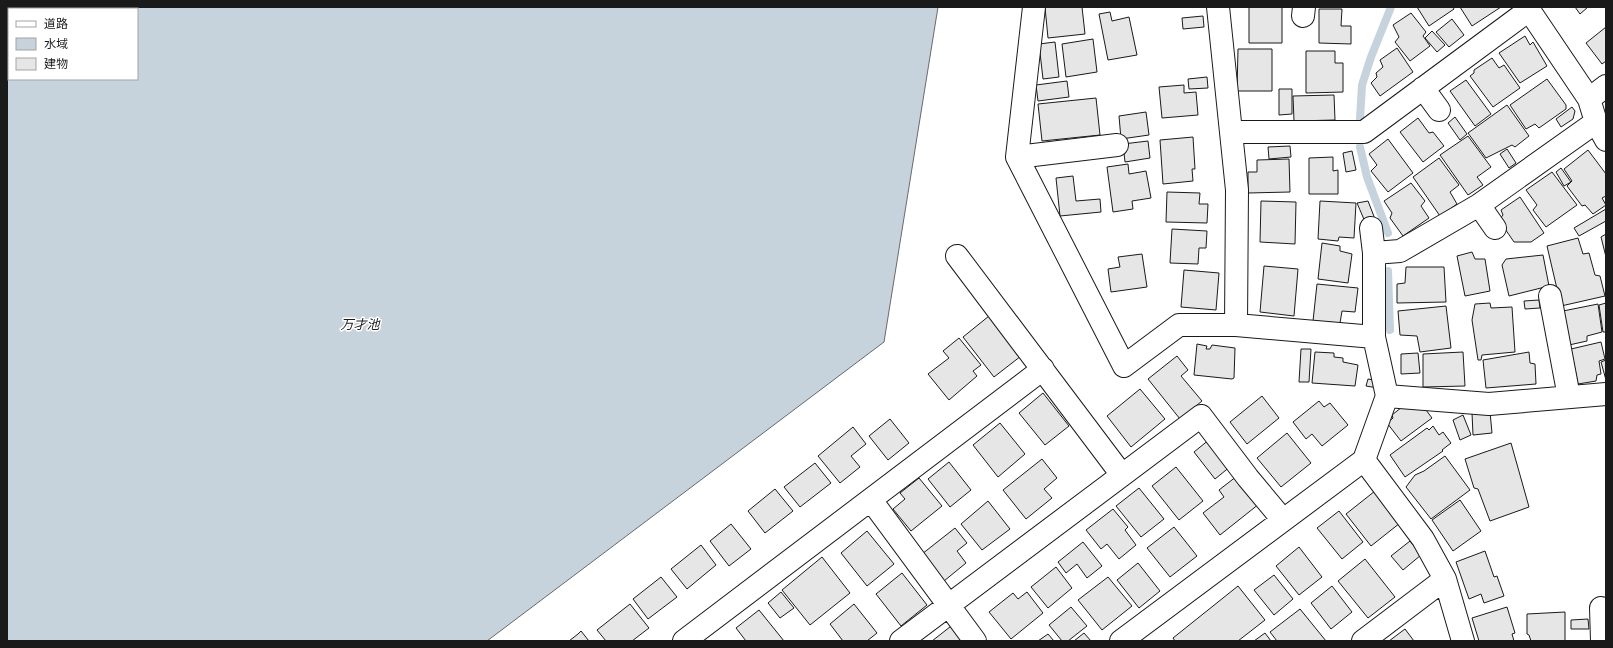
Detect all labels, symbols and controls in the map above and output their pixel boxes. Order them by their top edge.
legend [8,8,138,80]
text: 道路 [44,17,68,32]
text: 水域 [44,37,68,52]
text: 建物 [44,57,68,72]
water label: 万才池 [340,317,381,333]

